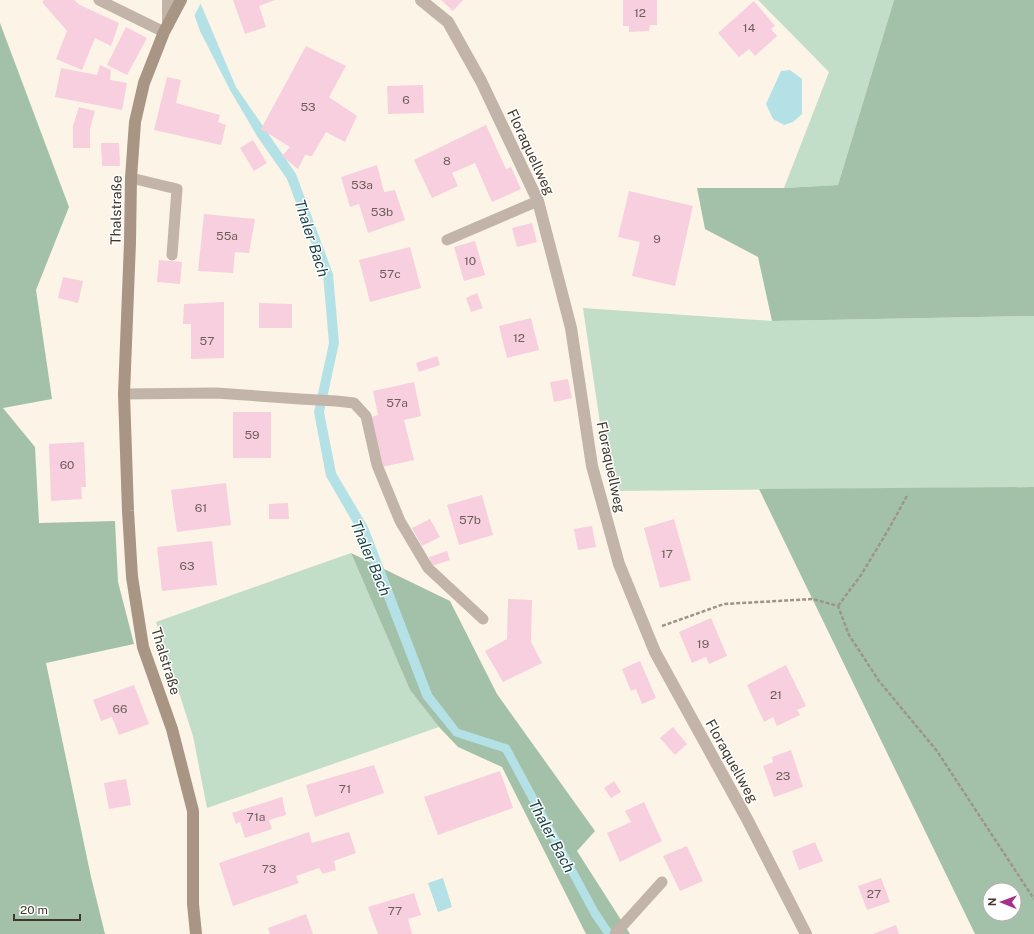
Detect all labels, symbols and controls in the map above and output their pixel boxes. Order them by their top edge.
house number: 12 [634,6,646,20]
house number: 14 [743,21,756,35]
house number: 6 [402,93,410,107]
house number: 53 [300,100,316,114]
street label: Floraquellweg [504,107,558,198]
house number: 8 [443,154,451,168]
street label: Thalstraße [107,175,125,245]
house number: 53a [351,178,373,192]
water label: Thaler Bach [291,197,333,279]
house number: 53b [371,205,393,219]
house number: 55a [216,229,238,243]
house number: 9 [653,232,661,246]
house number: 10 [464,254,476,268]
house number: 57c [379,267,401,281]
house number: 12 [513,331,525,345]
house number: 57 [200,334,214,348]
house number: 57a [386,396,408,410]
street label: Floraquellweg [594,420,629,514]
house number: 59 [244,428,260,442]
house number: 60 [60,458,74,472]
house number: 61 [195,501,207,515]
house number: 57b [459,513,481,527]
water label: Thaler Bach [347,518,395,598]
house number: 17 [661,547,673,561]
house number: 63 [180,559,194,573]
street label: Thalstraße [148,625,184,697]
house number: 19 [697,637,709,651]
house number: 21 [770,688,782,702]
house number: 66 [113,702,127,716]
street label: Floraquellweg [702,717,762,806]
house number: 23 [776,769,790,783]
house number: 71 [339,782,351,796]
water label: Thaler Bach [526,797,578,875]
house number: 71a [247,810,265,824]
house number: 73 [262,862,276,876]
north arrow [982,882,1022,922]
house number: 27 [867,887,881,901]
scale bar [14,896,80,922]
text: N [986,897,998,906]
text: 20 m [20,903,48,917]
house number: 77 [388,904,402,918]

